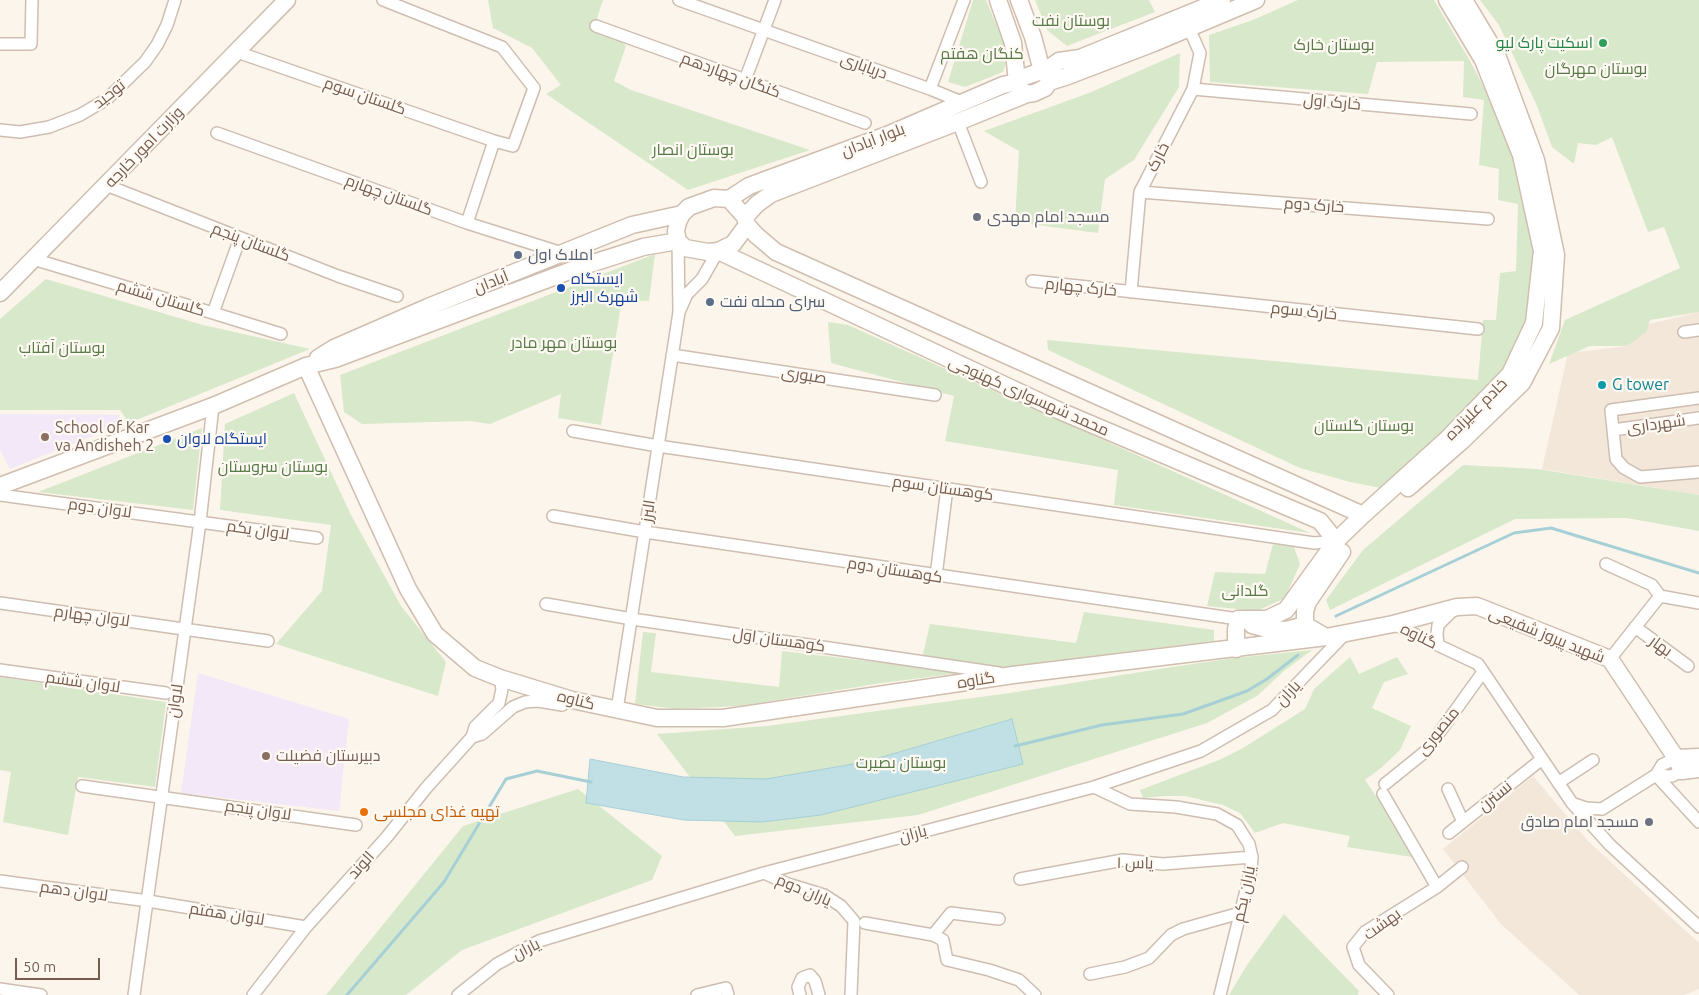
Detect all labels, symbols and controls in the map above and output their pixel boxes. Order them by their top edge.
park label: بوستان نفت [1032,11,1110,31]
place label: اسکیت پارک لیو [1496,33,1593,53]
park label: بوستان خارک [1294,35,1374,55]
marker: اسکیت پارک لیو [1597,37,1609,49]
park label: کنگان هفتم [940,44,1024,64]
street label: کنگان چهاردهم [679,48,783,102]
street label: دریاباری [838,49,890,83]
park label: بوستان مهرگان [1545,59,1647,79]
street label: گلستان سوم [321,73,409,119]
street label: توحید [89,75,129,113]
street label: خارک اول [1302,90,1362,114]
street label: وزارت امور خارجه [100,102,188,192]
street label: بلوار آبادان [838,119,908,161]
street label: خارک [1143,139,1173,175]
park label: بوستان انصار [652,140,734,160]
street label: گلستان چهارم [343,170,435,220]
street label: خارک دوم [1283,193,1345,217]
place label: مسجد امام مهدی [987,207,1110,227]
marker: مسجد امام مهدی [971,211,983,223]
street label: گلستان پنجم [209,218,293,266]
place label: املاک اول [528,245,593,265]
marker: املاک اول [512,249,524,261]
street label: آبادان [471,266,511,298]
place label: ایستگاه شهرک البرز [571,269,638,307]
street label: خارک چهارم [1044,274,1118,300]
street label: گلستان ششم [115,276,207,320]
marker: ایستگاه شهرک البرز [555,282,567,294]
place label: سرای محله نفت [720,292,825,312]
marker: سرای محله نفت [704,296,716,308]
street label: خارک سوم [1270,298,1338,324]
park label: بوستان مهر مادر [511,333,617,353]
park label: بوستان آفتاب [19,338,105,358]
street label: محمد شهسواری کهنوجی [946,352,1112,440]
street label: صبوری [780,362,828,388]
street label: خادم علیزاده [1441,374,1511,444]
place label: G tower [1612,375,1669,395]
marker: G tower [1596,379,1608,391]
street label: شهرداری [1625,410,1687,438]
park label: بوستان گلستان [1314,416,1414,436]
place label: School of Kar va Andisheh 2 [55,418,154,456]
place label: ایستگاه لاوان [177,429,267,449]
marker: School of Kar va Andisheh 2 [39,431,51,443]
marker: ایستگاه لاوان [161,433,173,445]
park label: بوستان سروستان [218,457,328,477]
street label: کوهستان سوم [891,471,995,505]
street label: لاوان دوم [67,494,133,522]
street label: البرز [637,498,659,524]
street label: لاوان یکم [225,516,291,544]
street label: کوهستان دوم [846,553,944,587]
park label: گلدانی [1222,581,1268,601]
street label: لاوان چهارم [53,601,131,631]
street label: شهید پیروز شفیعی [1486,603,1608,667]
street label: گناوه [1398,619,1440,653]
street label: کوهستان اول [732,624,826,656]
street label: بهار [1646,631,1676,661]
street label: لاوان ششم [44,667,122,697]
street label: گناوه [956,668,996,692]
street label: یاران [1271,676,1305,710]
street label: لاوان [163,683,187,719]
street label: گناوه [555,686,597,714]
street label: منصوری [1413,703,1463,759]
place label: دبیرستان فضیلت [276,746,381,766]
marker: دبیرستان فضیلت [260,750,272,762]
park label: بوستان بصیرت [856,753,946,773]
street label: نسترن [1474,777,1516,815]
street label: لاوان پنجم [224,796,292,824]
place label: تهیه غذای مجلسی [374,802,500,822]
marker: تهیه غذای مجلسی [358,806,370,818]
place label: مسجد امام صادق [1521,812,1639,832]
marker: مسجد امام صادق [1643,816,1655,828]
street label: یاران [897,821,929,847]
street label: الوند [344,847,378,883]
street label: یاس ۱ [1116,853,1154,873]
street label: یاران یکم [1229,864,1259,924]
street label: یاران دوم [773,870,835,910]
street label: لاوان دهم [39,877,109,905]
street label: لاوان هفتم [188,899,266,929]
street label: بهشت [1360,904,1404,944]
street label: یاران [509,934,543,964]
scale bar [18,948,102,980]
text: 50 m [23,958,56,975]

